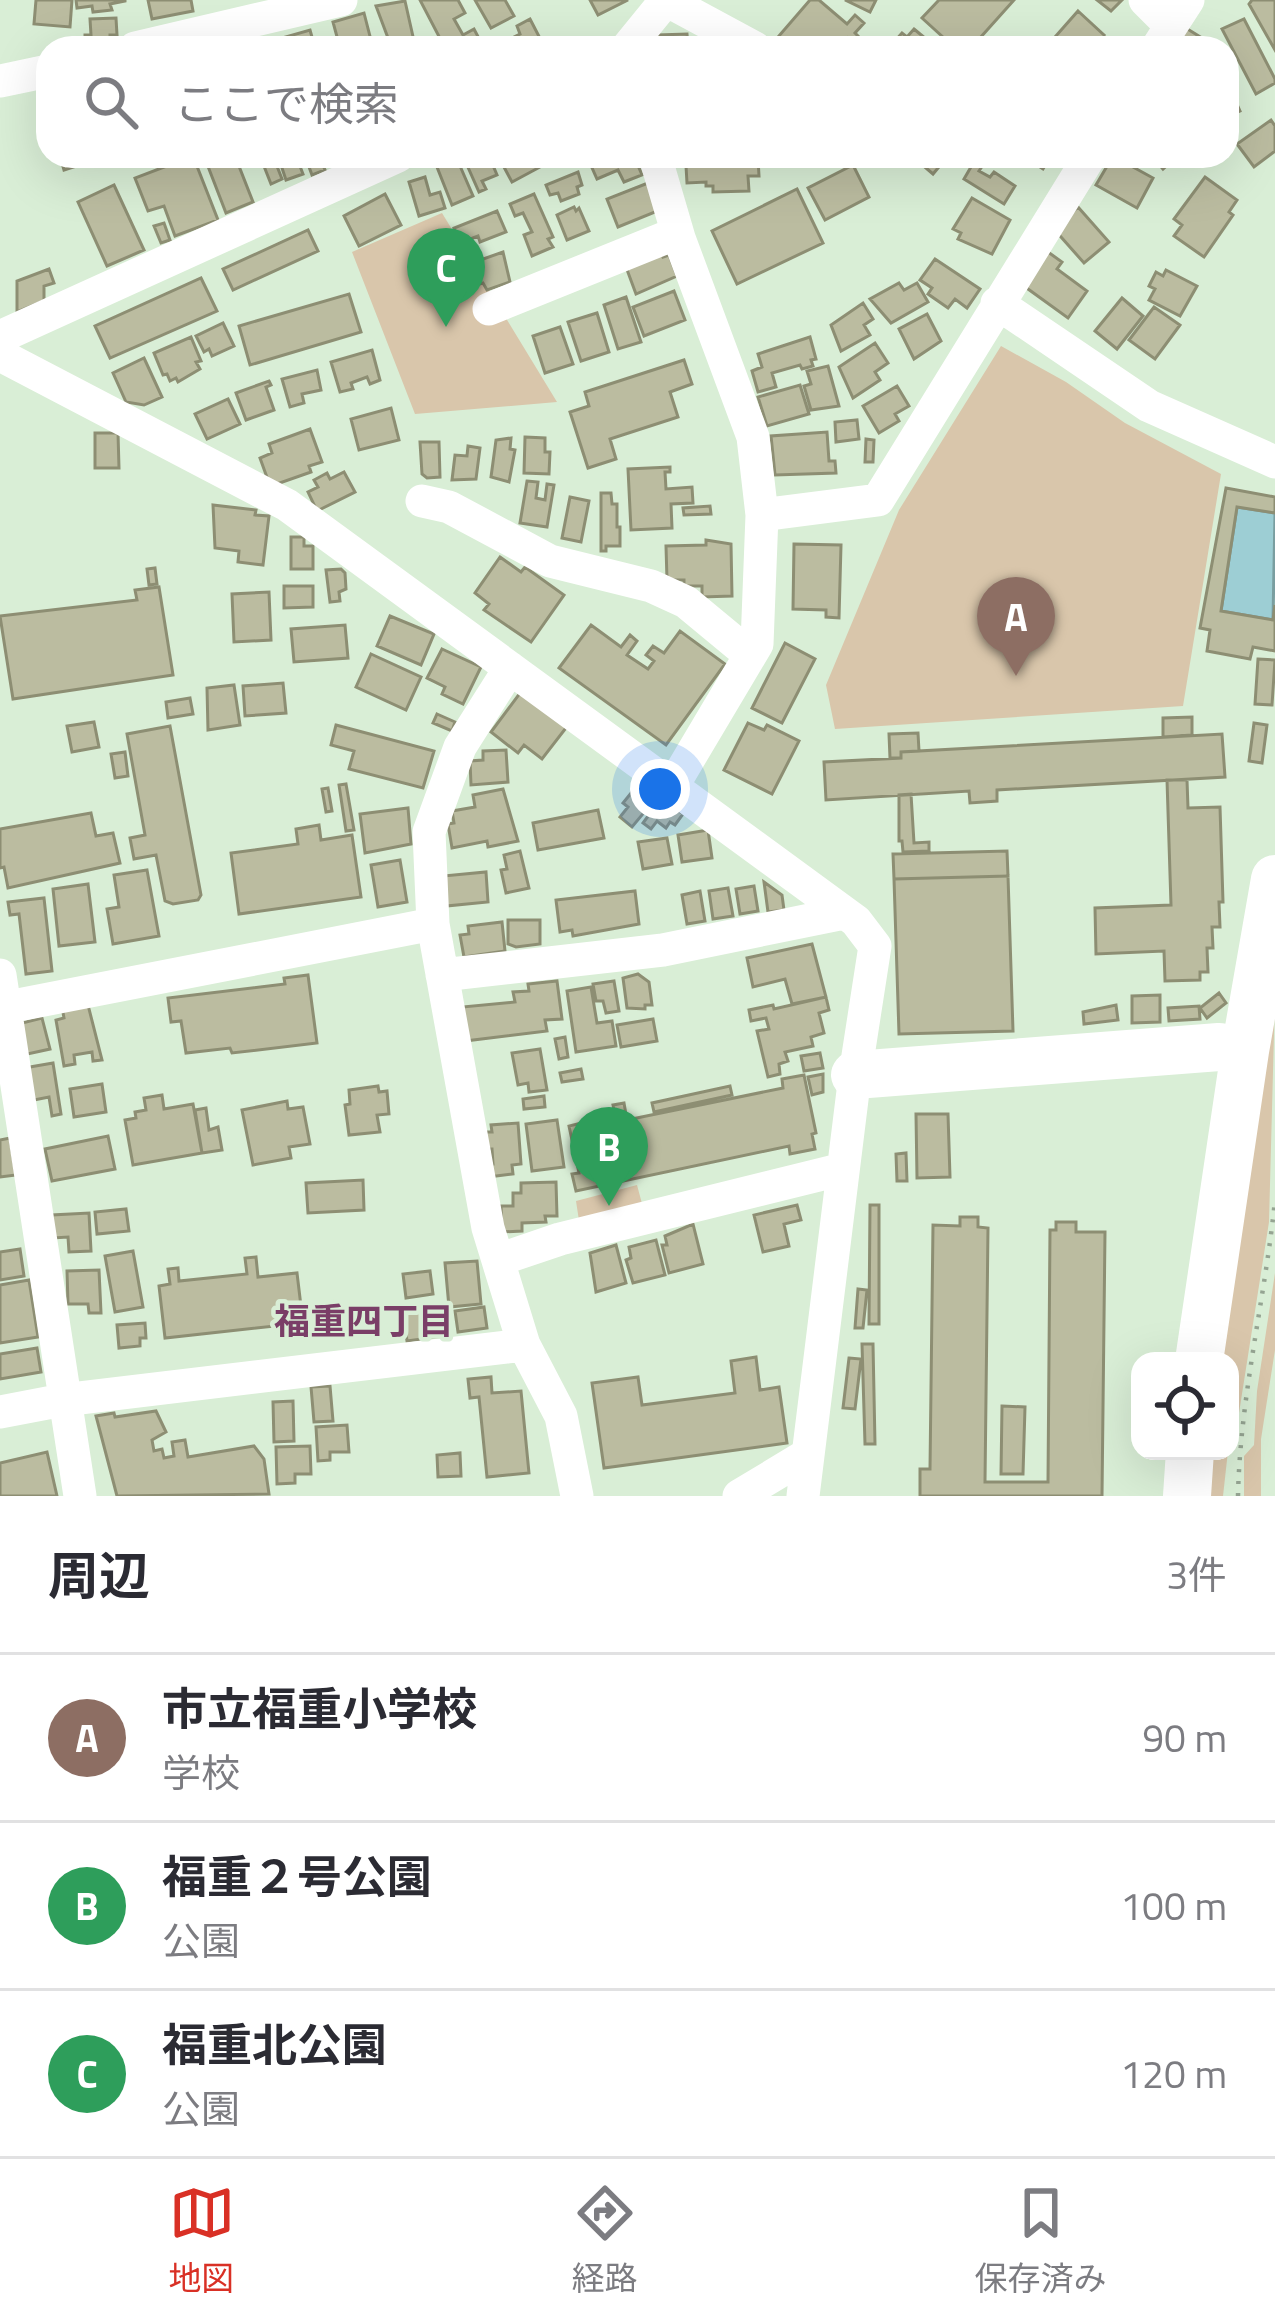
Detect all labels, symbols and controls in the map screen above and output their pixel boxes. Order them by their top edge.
search box [36,36,1239,168]
icon: search [78,69,144,135]
text: ここで検索 [174,69,399,137]
pin: C [407,228,485,327]
pin: A [977,577,1055,676]
your location [630,759,690,819]
pin: B [570,1107,648,1206]
district label: 福重四丁目 [274,1293,454,1348]
map controls [1131,1352,1239,1460]
button: locate [1131,1352,1239,1460]
text: 周辺 [48,1536,150,1614]
text: 3件 [1166,1545,1227,1604]
text: 市立福重小学校 [162,1674,477,1742]
text: A [75,1708,99,1767]
text: 90 m [1142,1708,1227,1767]
text: 学校 [162,1743,240,1802]
text: 福重２号公園 [162,1842,432,1910]
text: B [75,1876,99,1935]
text: 100 m [1120,1876,1227,1935]
text: 公園 [162,1911,240,1970]
text: 福重北公園 [162,2010,387,2078]
text: C [76,2044,98,2103]
text: 120 m [1120,2044,1227,2103]
text: 公園 [162,2079,240,2138]
tab: 地図 [169,2180,235,2303]
tab: 経路 [572,2180,638,2303]
tab: 保存済み [975,2180,1107,2303]

